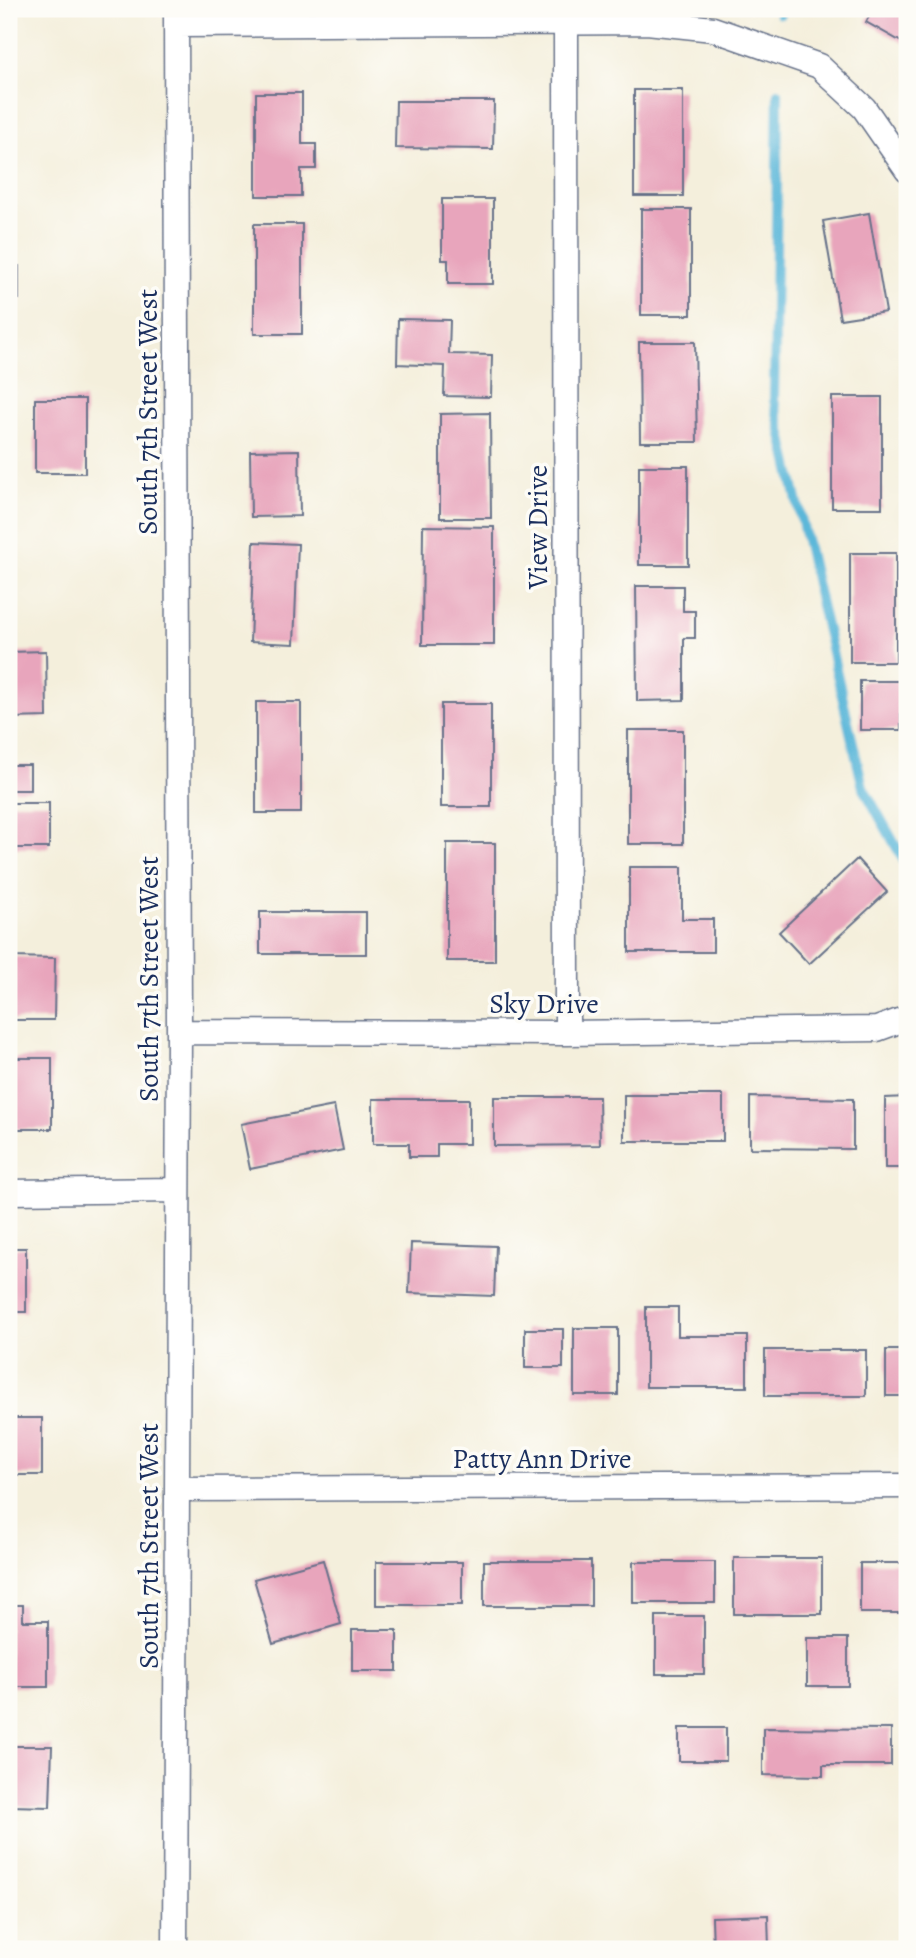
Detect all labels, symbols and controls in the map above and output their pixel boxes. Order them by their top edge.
street label: South 7th Street West [129,289,167,535]
street label: View Drive [519,465,557,590]
street label: South 7th Street West [130,856,168,1102]
street label: Sky Drive [489,985,599,1023]
street label: South 7th Street West [130,1423,168,1669]
street label: Patty Ann Drive [452,1440,632,1478]

